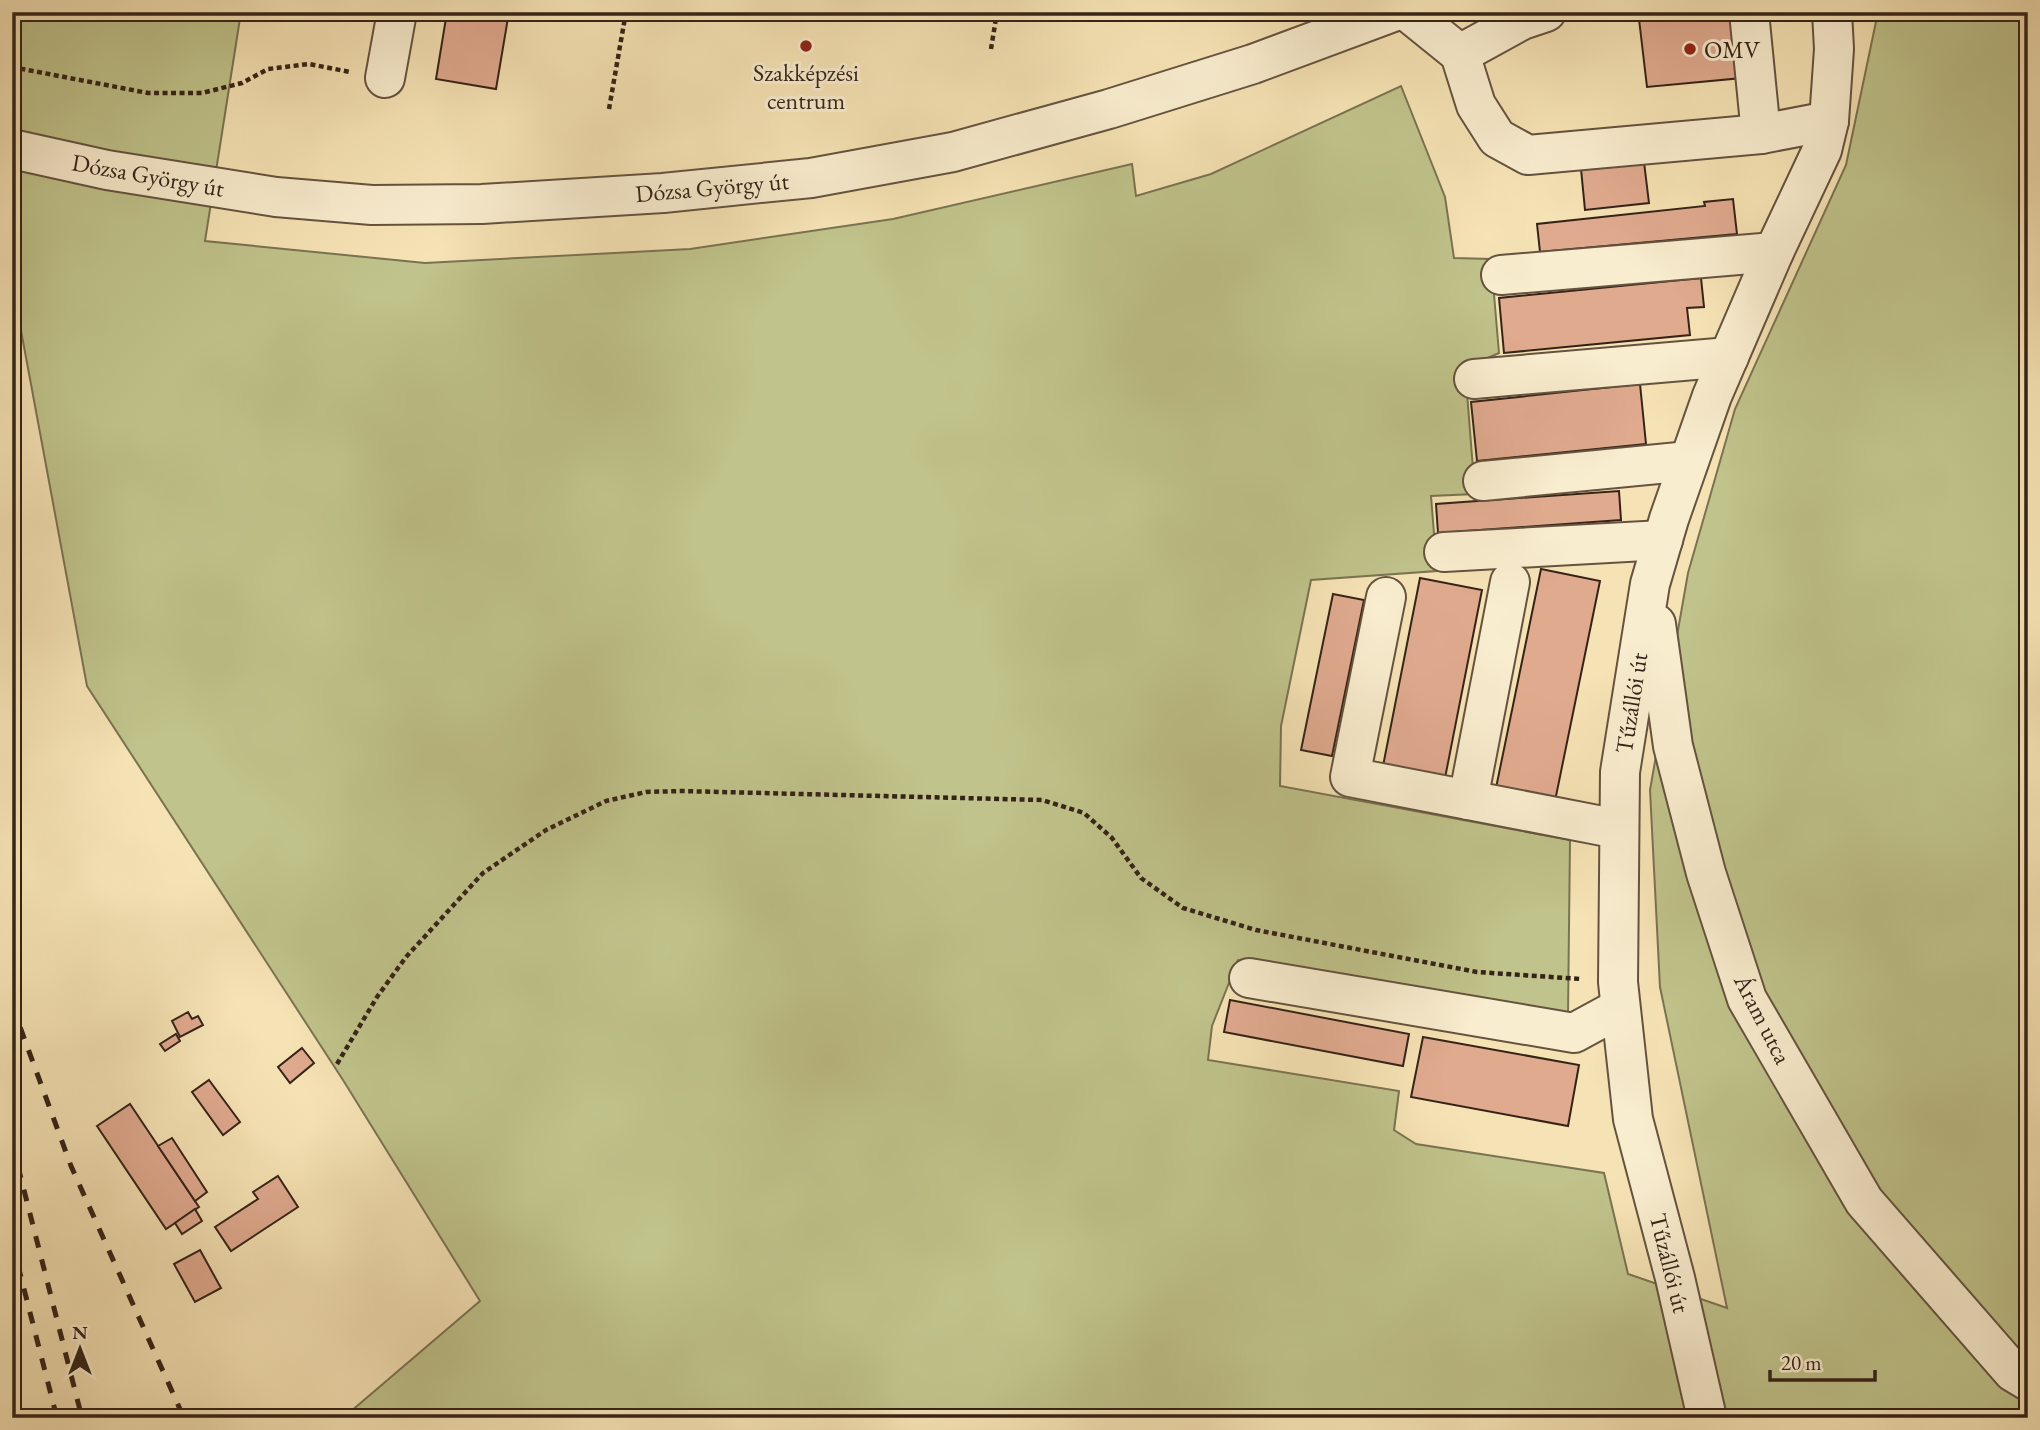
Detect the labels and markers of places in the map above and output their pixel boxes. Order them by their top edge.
place label: OMV [1704,34,1761,65]
marker: Szakképzési centrum [798,38,814,54]
marker: OMV [1682,41,1698,57]
place label: Szakképzési centrum [753,57,859,116]

